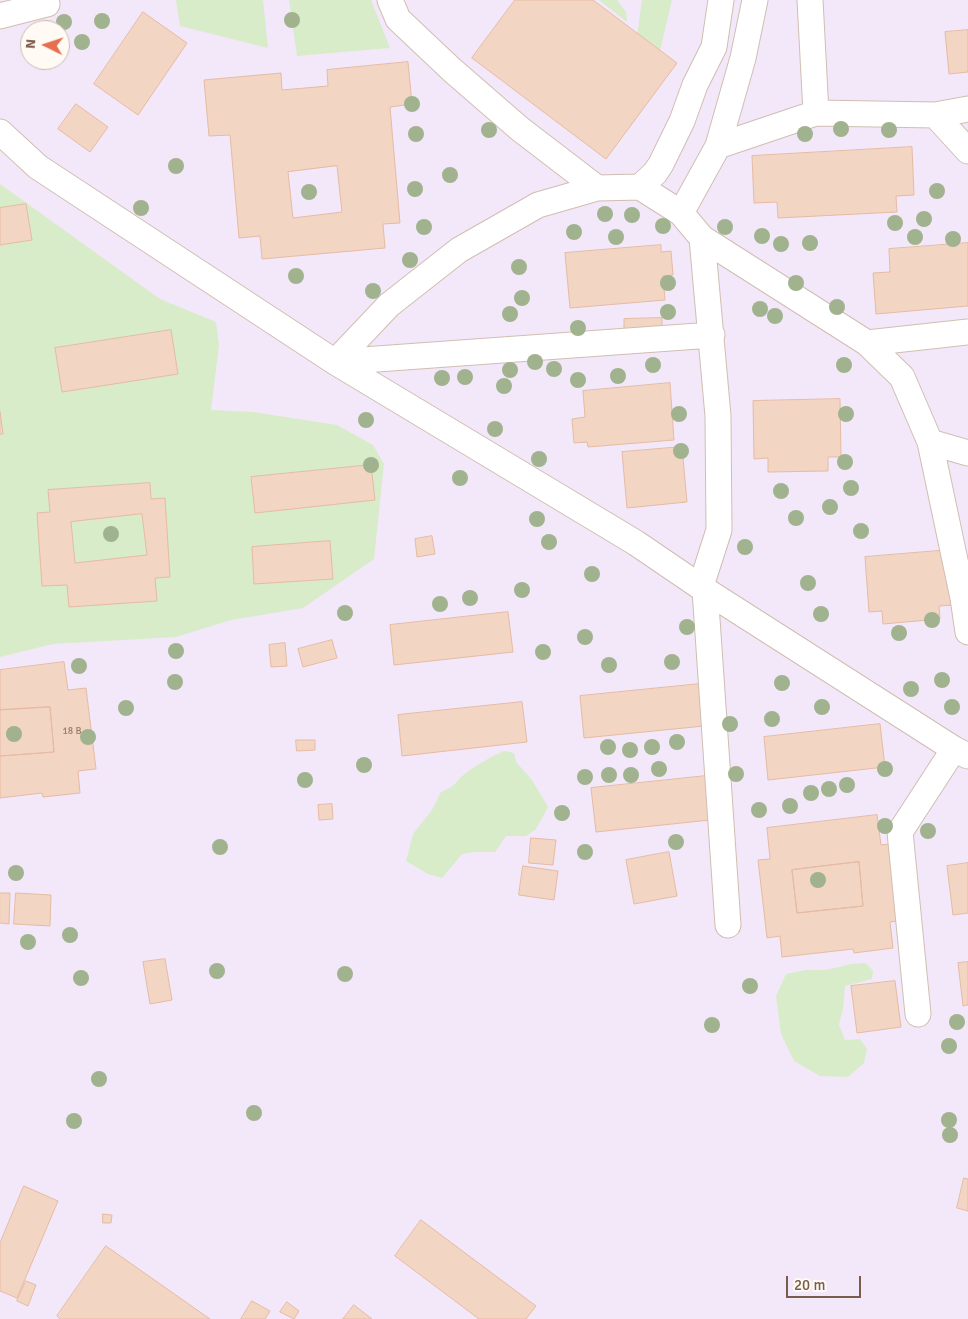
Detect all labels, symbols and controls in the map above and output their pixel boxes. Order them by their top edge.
north arrow [20,20,70,70]
text: N [22,39,39,49]
house number: 18 B [62,725,82,737]
scale bar [788,1266,863,1298]
text: 20 m [794,1276,825,1294]

